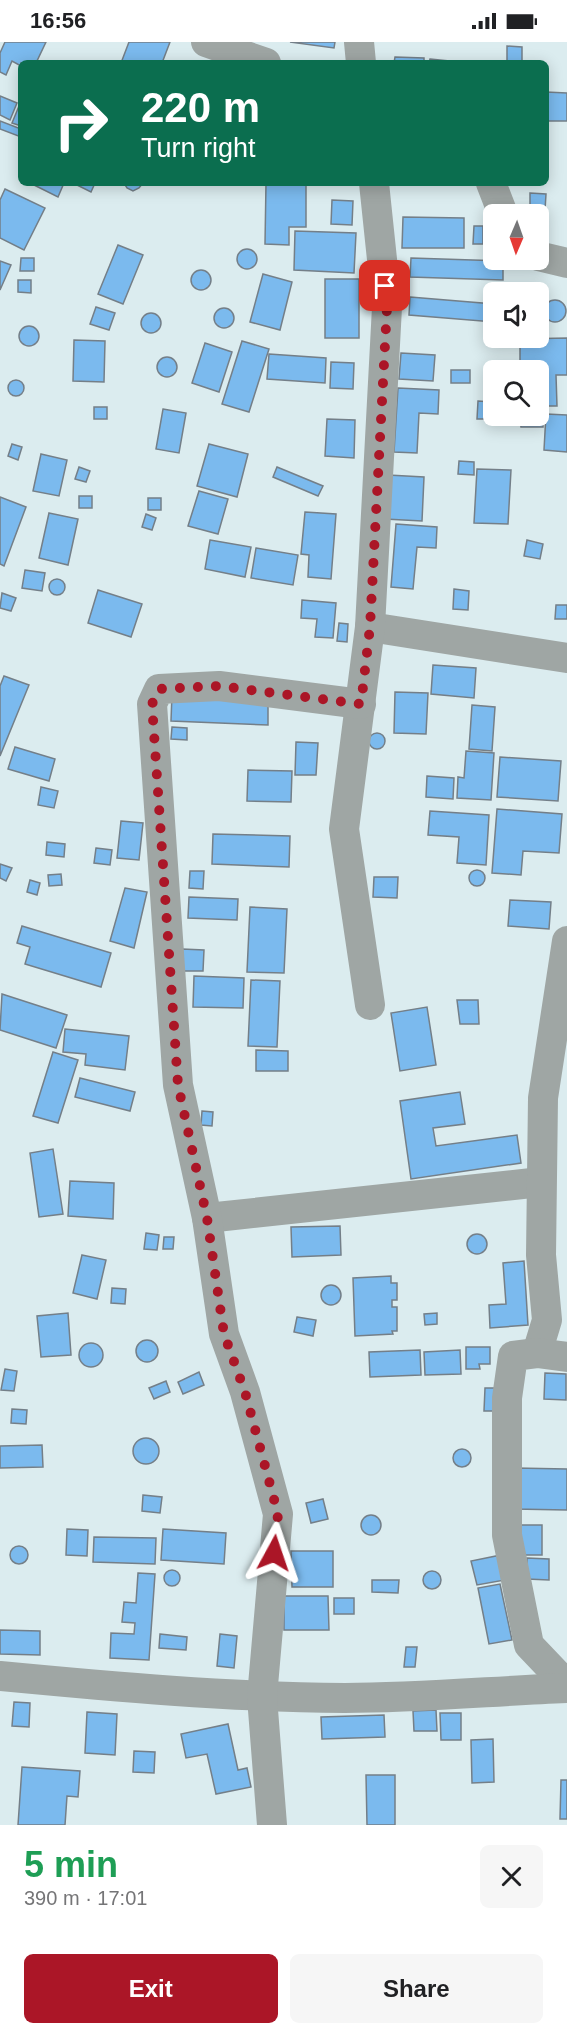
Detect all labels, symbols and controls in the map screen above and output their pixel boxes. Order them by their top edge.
text: 16:56 [30,8,86,33]
icon: right [42,84,120,162]
text: 220 m [141,84,260,131]
text: Turn right [141,133,256,163]
north arrow [483,204,549,270]
map controls [483,204,549,426]
pin [359,260,410,311]
icon: arrive [368,269,401,302]
button: sound [483,282,549,348]
button: search [483,360,549,426]
position arrow [242,1521,306,1585]
text: 5 min [24,1844,118,1885]
button: close [480,1845,543,1908]
text: 390 m · 17:01 [24,1887,147,1909]
button: Exit [24,1954,278,2023]
button: Share [290,1954,543,2023]

